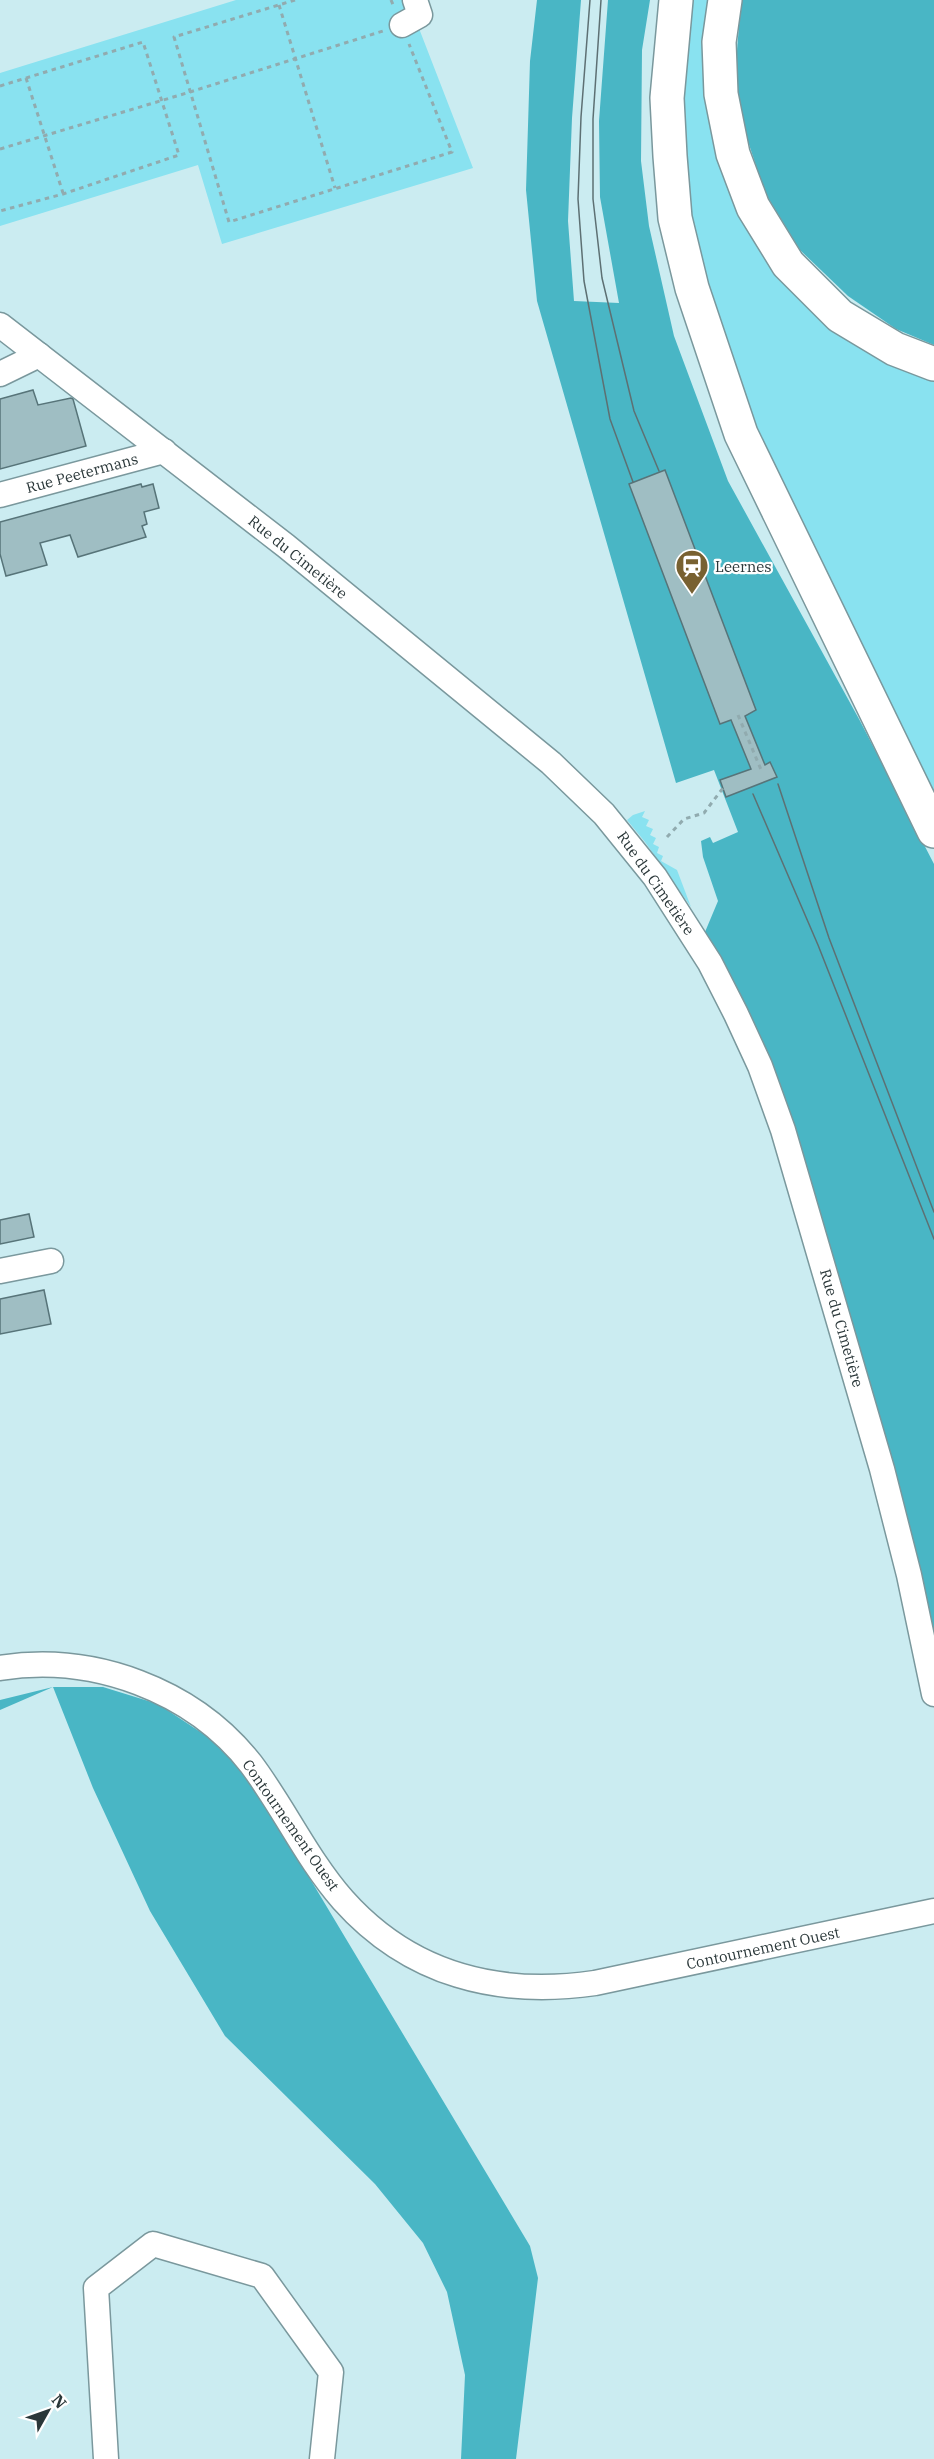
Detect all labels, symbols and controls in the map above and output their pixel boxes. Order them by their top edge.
street label: Rue Peetermans [24,449,140,497]
street label: Rue du Cimetière [245,511,351,603]
station icon: Leernes [674,548,710,595]
place label: Leernes [715,557,772,576]
street label: Rue du Cimetière [613,827,699,939]
street label: Rue du Cimetière [816,1267,868,1389]
street label: Contournement Ouest [238,1756,344,1894]
street label: Contournement Ouest [685,1922,841,1974]
north arrow [18,2381,78,2441]
text: N [48,2390,71,2413]

